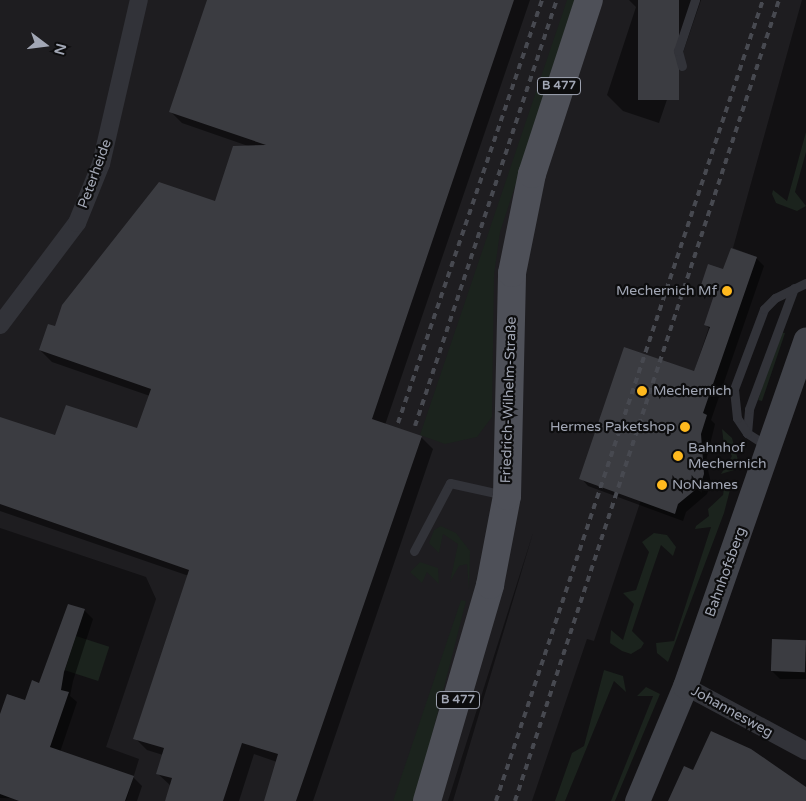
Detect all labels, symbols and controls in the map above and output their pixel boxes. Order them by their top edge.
north arrow [20,20,70,70]
text: N [50,41,70,57]
road number: B 477 [536,76,582,95]
street label: Peterheide [75,137,115,211]
place label: Mechernich Mf [616,283,717,299]
marker: Mechernich Mf [721,285,733,297]
street label: Friedrich-Wilhelm-Straße [498,316,520,484]
place label: Mechernich [653,383,732,399]
marker: Mechernich [635,384,649,398]
place label: Hermes Paketshop [550,419,675,435]
marker: Hermes Paketshop [679,421,691,433]
place label: Bahnhof Mechernich [688,440,767,472]
marker: Bahnhof Mechernich [672,450,684,462]
place label: NoNames [672,477,738,493]
marker: NoNames [656,479,668,491]
street label: Bahnhofsberg [702,525,750,619]
street label: Johannesweg [688,683,776,741]
road number: B 477 [436,690,480,710]

